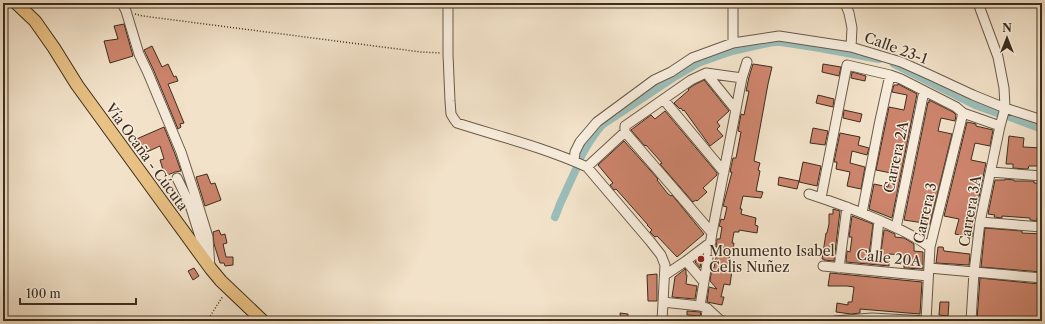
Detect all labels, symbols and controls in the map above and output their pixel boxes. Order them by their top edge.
north arrow [987,18,1027,58]
text: N [1002,21,1012,35]
street label: Calle 23-1 [862,28,930,68]
street label: Vía Ocaña - Cúcuta [101,99,192,215]
street label: Carrera 2A [880,119,913,194]
street label: Carrera 3A [955,173,985,248]
street label: Carrera 3 [909,181,941,245]
place label: Monumento Isabel Celis Nuñez [709,242,835,276]
street label: Calle 20A [856,246,923,270]
marker: Monumento Isabel Celis Nuñez [696,254,706,264]
scale bar [20,280,136,306]
text: 100 m [26,286,61,301]

